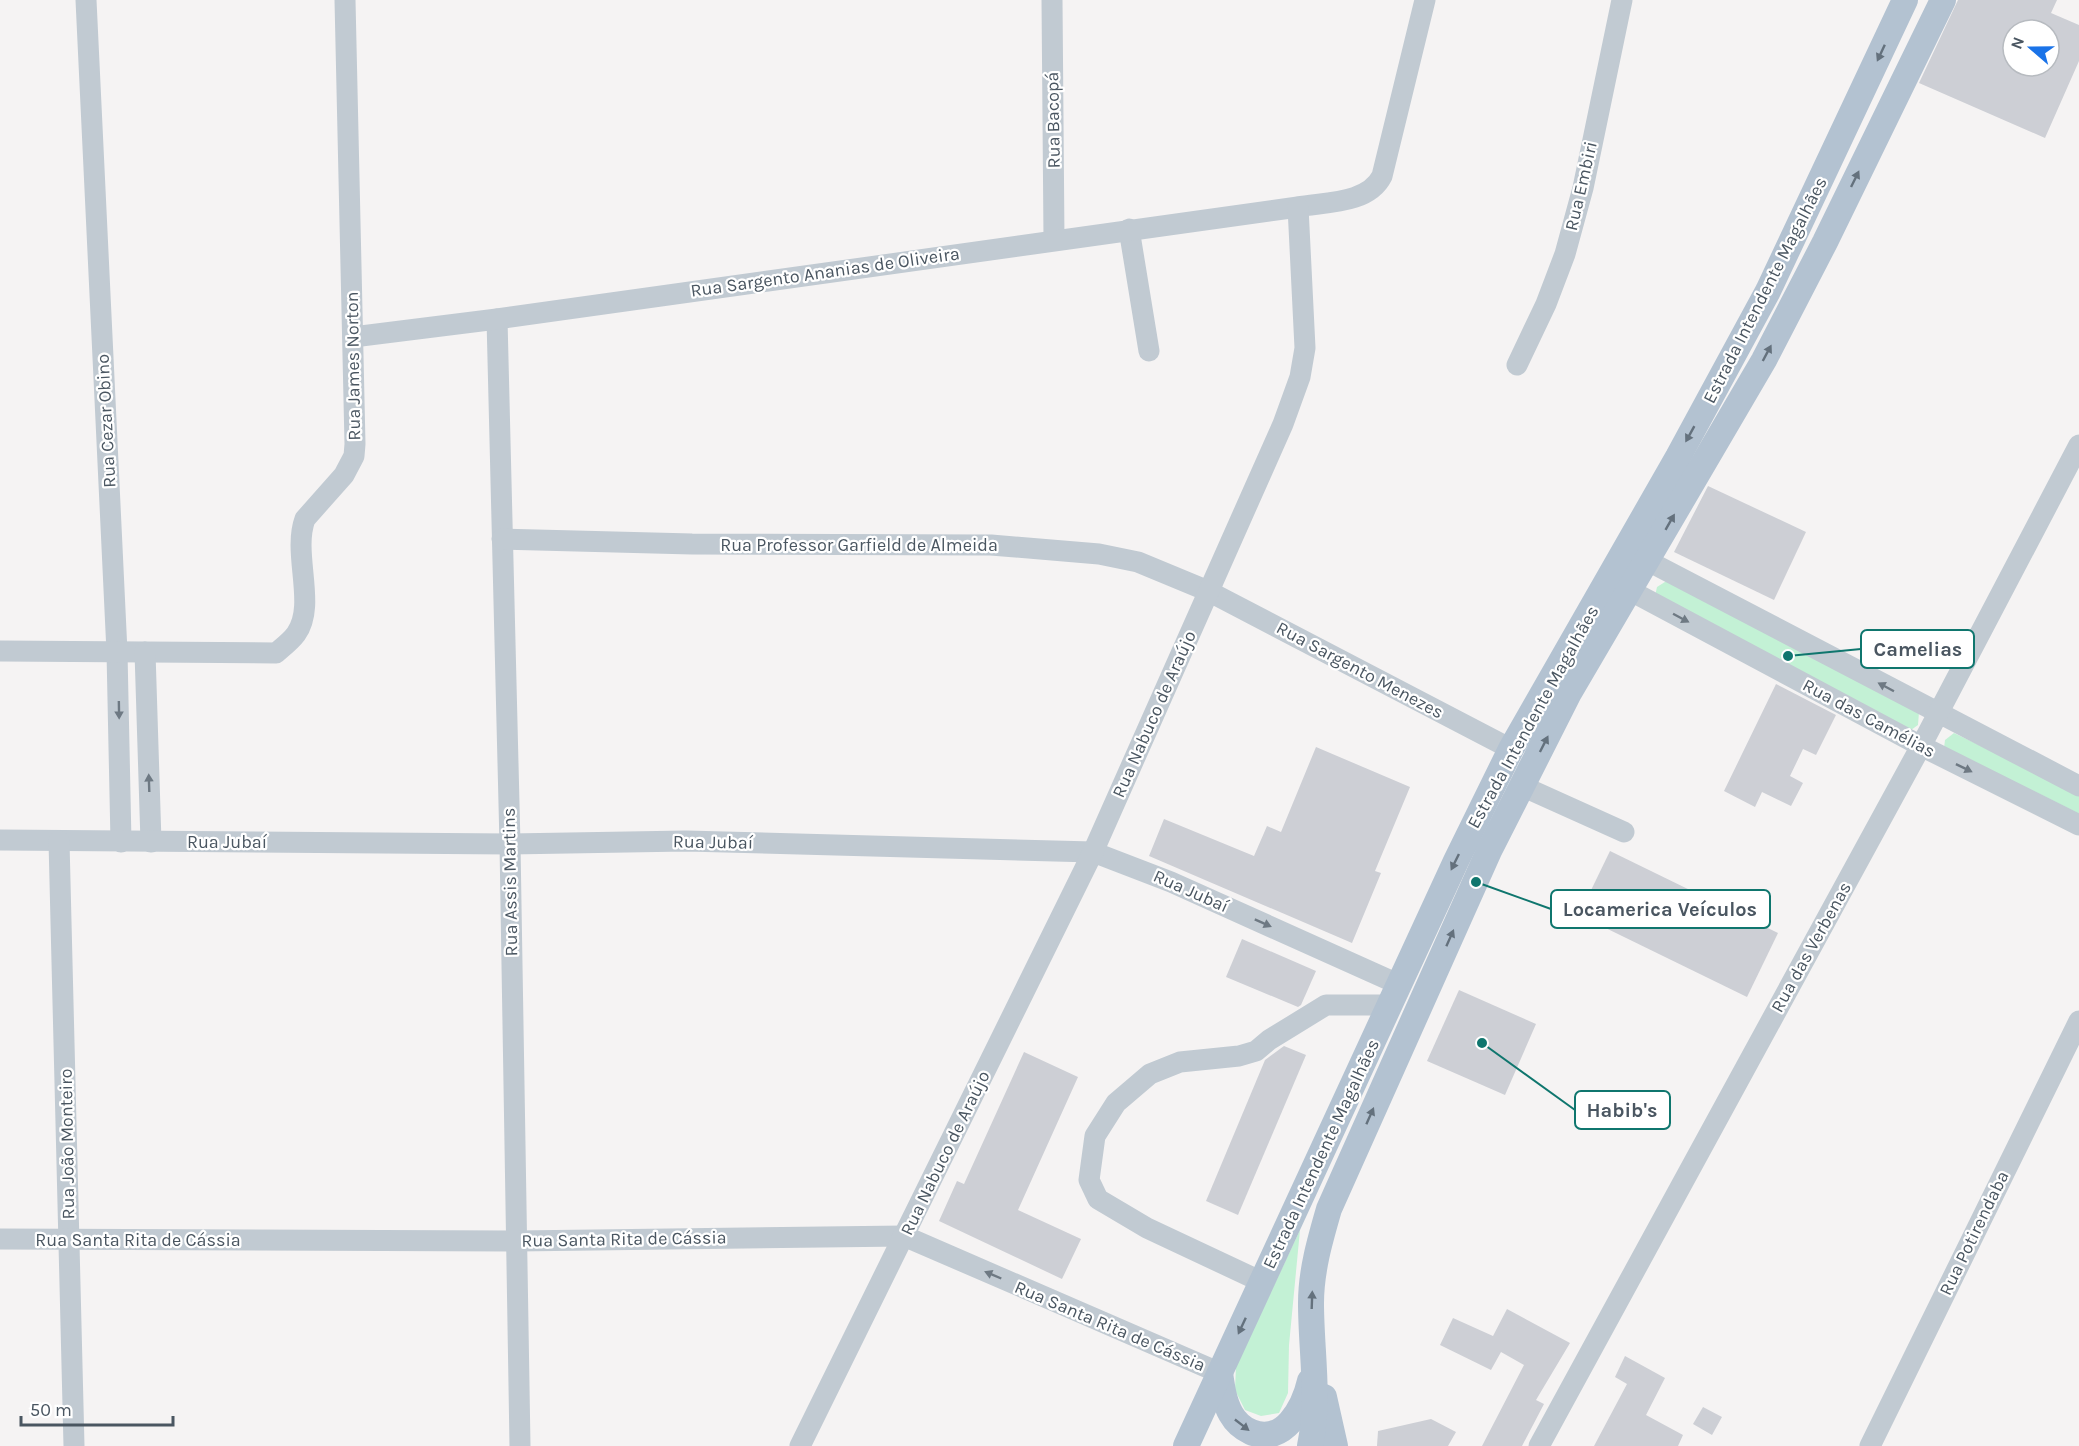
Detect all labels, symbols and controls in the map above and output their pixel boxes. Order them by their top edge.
north arrow [2001,18,2061,78]
text: N [2006,34,2028,52]
one-way arrow [1876,45,1885,62]
street label: Rua Bacopá [1041,71,1065,169]
street label: Rua Embiri [1560,139,1602,233]
one-way arrow [1851,171,1860,188]
street label: Estrada Intendente Magalhães [1698,173,1832,407]
street label: Rua Sargento Ananias de Oliveira [689,242,961,302]
street label: Rua James Norton [341,291,365,441]
one-way arrow [1762,344,1772,361]
street label: Rua Cezar Obino [92,354,120,488]
one-way arrow [1685,426,1695,443]
one-way arrow [1665,514,1676,530]
street label: Rua Professor Garfield de Almeida [720,534,998,556]
street label: Estrada Intendente Magalhães [1462,602,1604,832]
one-way arrow [1672,613,1689,623]
street label: Rua Sargento Menezes [1273,617,1447,723]
street label: Rua Nabuco de Araújo [1107,627,1201,801]
callout: Camelias [1861,630,1974,668]
text: Camelias [1874,638,1962,661]
street label: Rua das Camélias [1799,674,1939,762]
one-way arrow [1877,682,1894,692]
one-way arrow [114,701,123,720]
one-way arrow [1539,735,1549,752]
one-way arrow [1956,763,1973,773]
one-way arrow [144,774,154,793]
street label: Rua Assis Martins [498,808,522,956]
street label: Rua Jubaí [673,830,754,854]
street label: Rua Jubaí [187,831,268,853]
one-way arrow [1450,854,1460,871]
street label: Rua Jubaí [1150,865,1233,918]
street label: Rua das Verbenas [1766,878,1856,1016]
callout: Locamerica Veículos [1551,890,1770,928]
text: Locamerica Veículos [1563,898,1757,921]
one-way arrow [1255,919,1272,928]
one-way arrow [1445,929,1455,947]
street label: Estrada Intendente Magalhães [1258,1036,1384,1272]
street label: Rua Nabuco de Araújo [896,1067,994,1239]
street label: Rua João Monteiro [55,1068,79,1220]
callout: Habib's [1575,1091,1670,1129]
text: Habib's [1586,1099,1658,1122]
one-way arrow [1366,1108,1375,1125]
street label: Rua Potirendaba [1934,1167,2014,1299]
street label: Rua Santa Rita de Cássia [521,1226,727,1252]
street label: Rua Santa Rita de Cássia [35,1229,241,1251]
one-way arrow [984,1270,1002,1280]
street label: Rua Santa Rita de Cássia [1011,1276,1209,1376]
one-way arrow [1307,1291,1316,1310]
one-way arrow [1237,1317,1247,1335]
scale bar [21,1389,172,1427]
text: 50 m [30,1399,72,1421]
one-way arrow [1234,1419,1250,1431]

